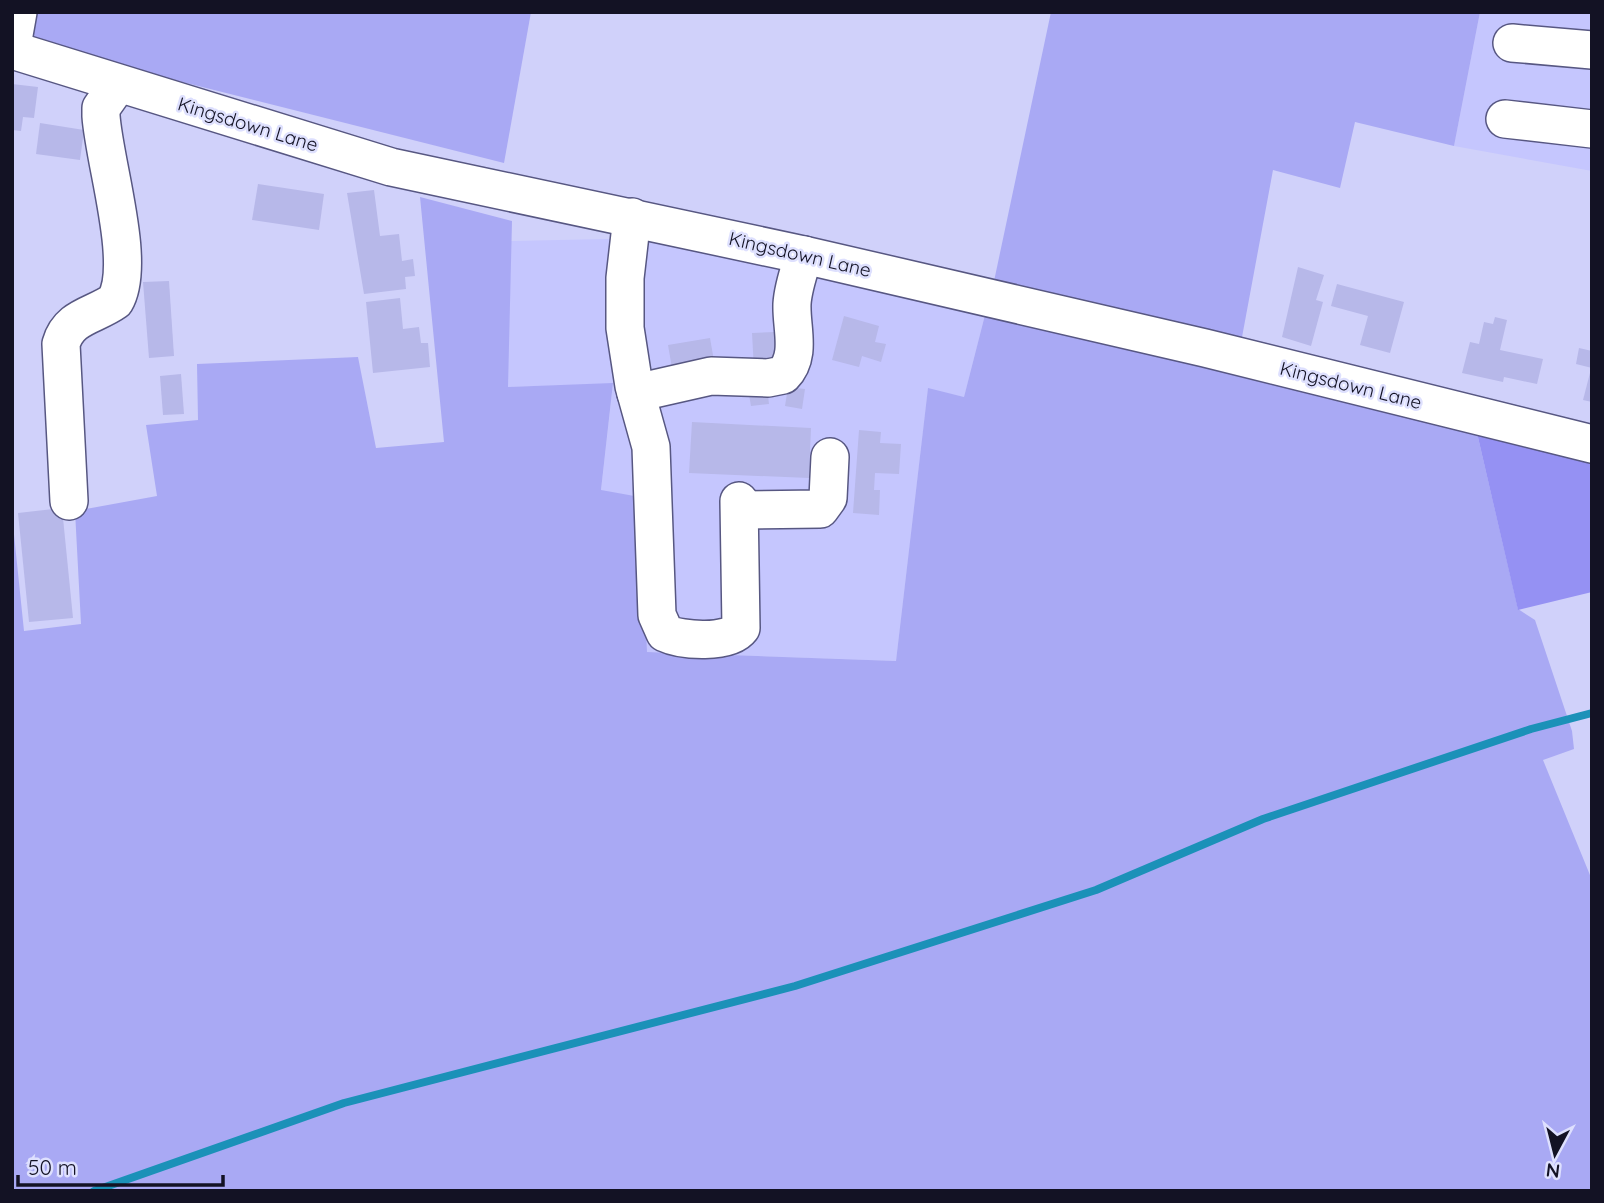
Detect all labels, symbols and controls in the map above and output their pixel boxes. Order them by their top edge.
street label: Kingsdown Lane [175,91,321,157]
street label: Kingsdown Lane [727,226,873,282]
street label: Kingsdown Lane [1278,356,1424,414]
north arrow [1520,1119,1590,1189]
scale bar [18,1144,222,1188]
text: 50 m [28,1154,77,1180]
text: N [1545,1158,1561,1184]

